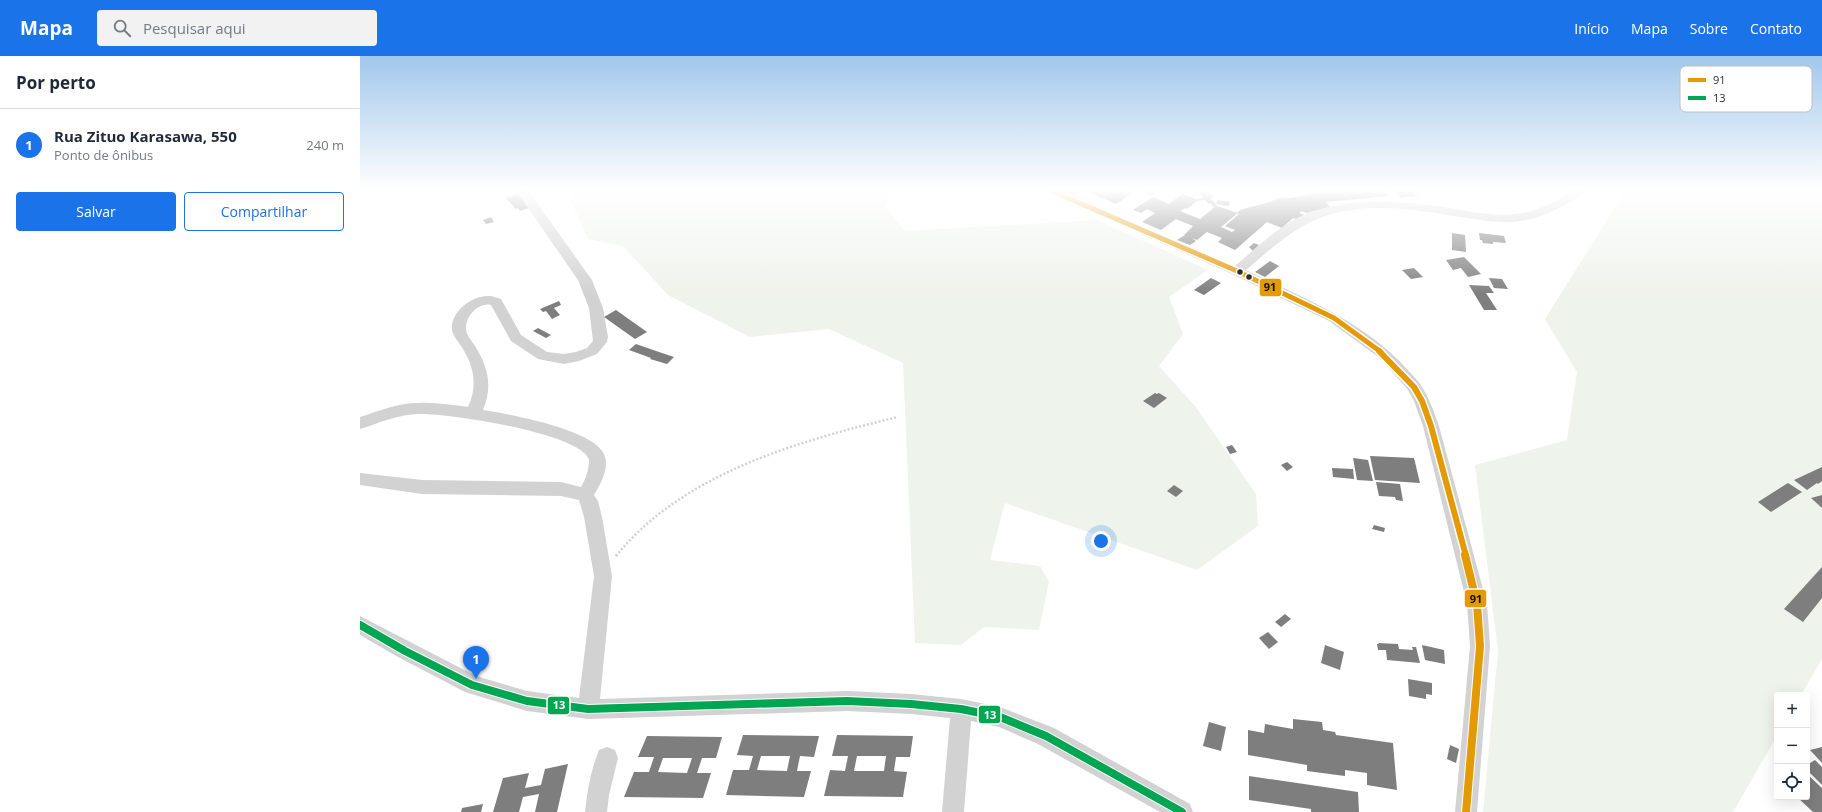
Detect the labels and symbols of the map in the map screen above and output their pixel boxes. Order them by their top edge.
legend [1680,66,1812,112]
text: 91 [1713,72,1726,87]
text: 13 [1713,90,1726,105]
unlabelled marker [1235,267,1245,277]
unlabelled marker [1244,272,1254,282]
line badge: 91 [1259,278,1282,297]
text: 91 [1264,279,1276,294]
your location [1091,531,1111,551]
line badge: 91 [1464,589,1487,608]
text: 91 [1470,591,1482,606]
pin: 1 [463,646,489,679]
line badge: 13 [547,696,570,715]
text: 13 [553,697,565,712]
line badge: 13 [978,705,1001,724]
text: 13 [984,707,996,722]

